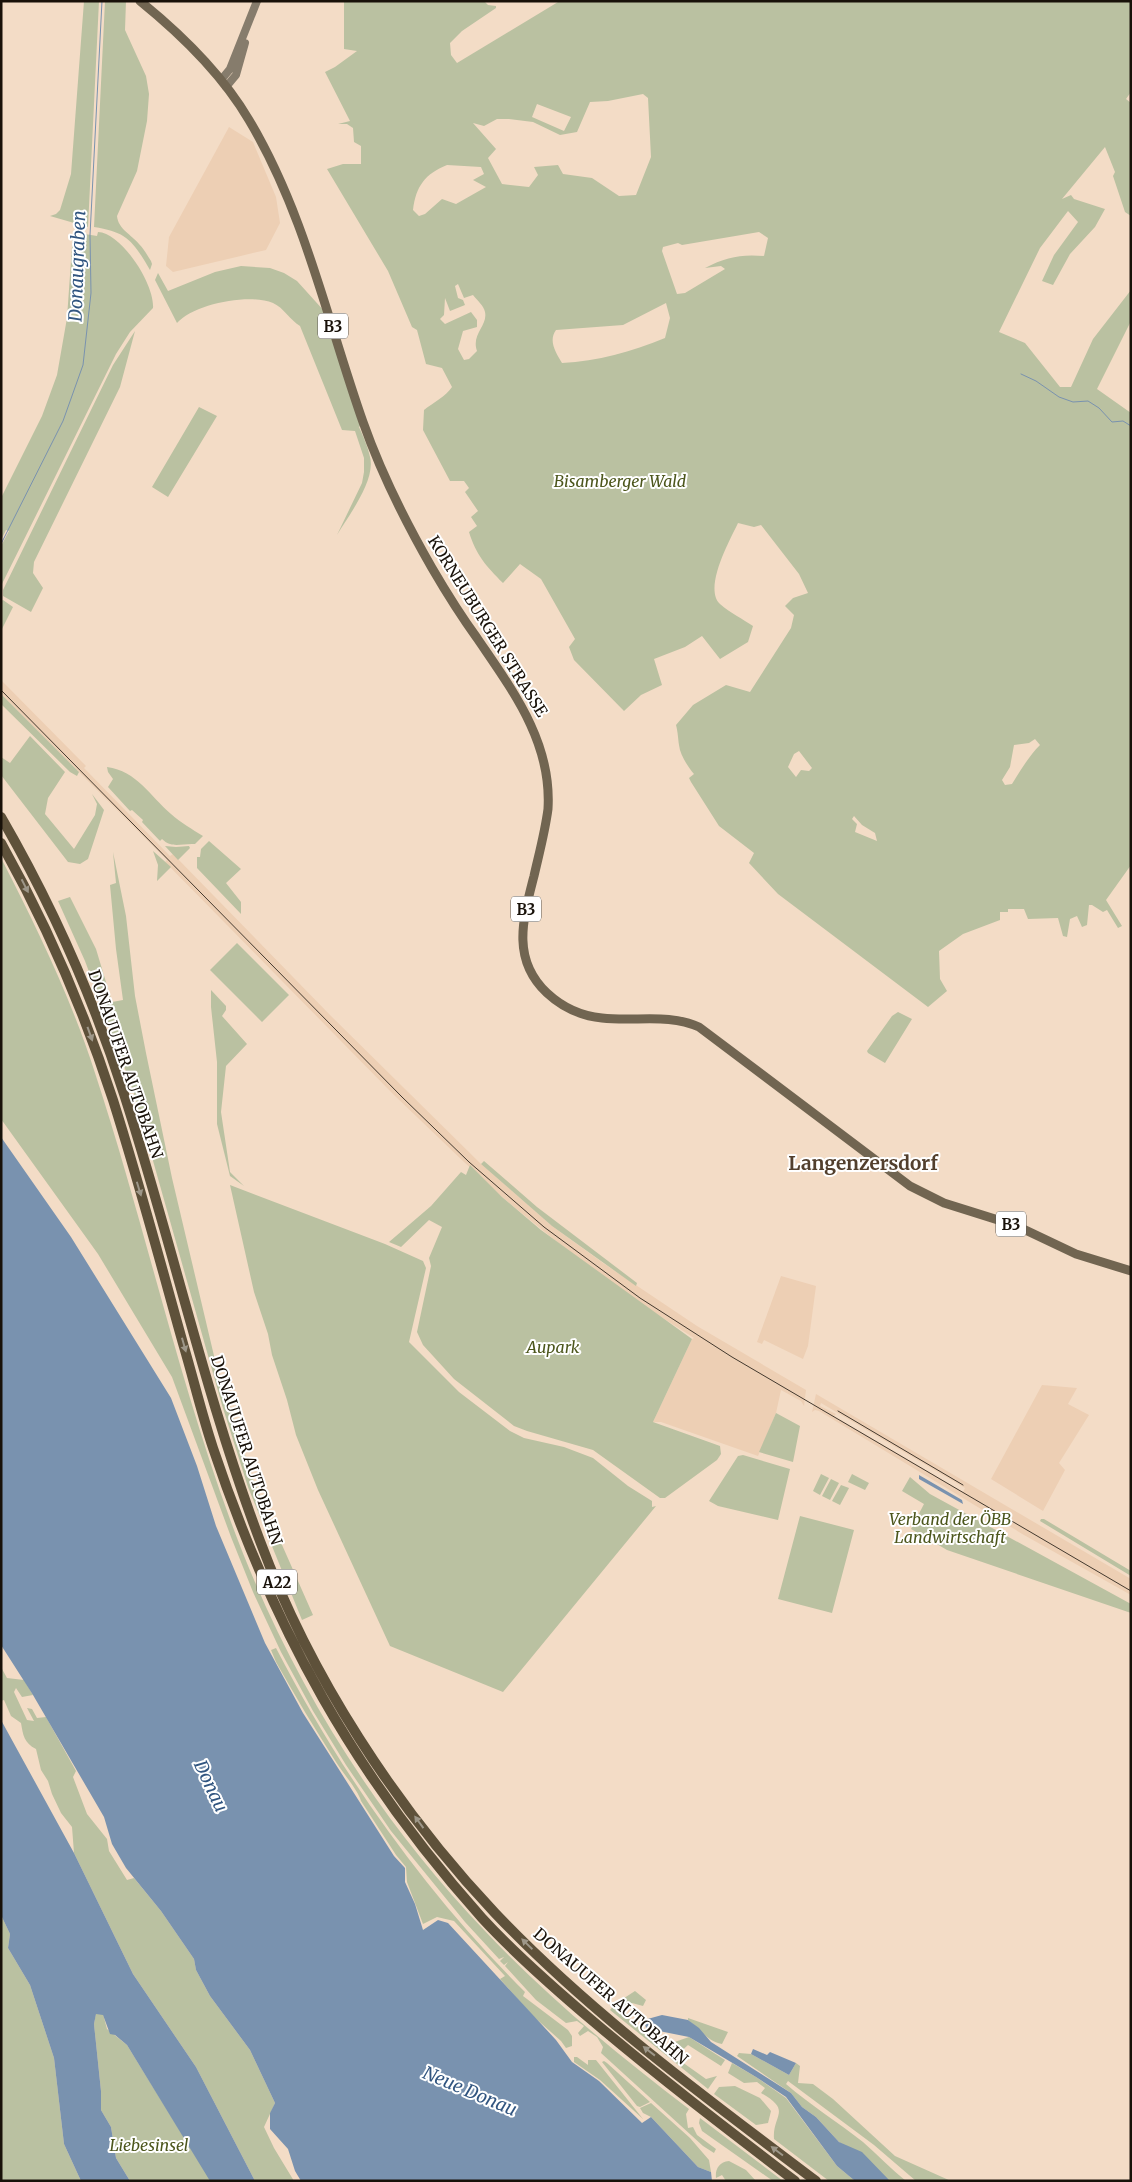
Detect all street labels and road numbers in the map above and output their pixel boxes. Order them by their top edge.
road number: B3 [318,314,348,338]
street label: KORNEUBURGER STRASSE [424,532,553,721]
road number: B3 [511,896,541,922]
street label: DONAUUFER AUTOBAHN [84,967,168,1162]
road number: B3 [996,1212,1026,1236]
street label: DONAUUFER AUTOBAHN [207,1353,287,1548]
road number: A22 [257,1570,297,1594]
street label: DONAUUFER AUTOBAHN [530,1923,693,2069]

